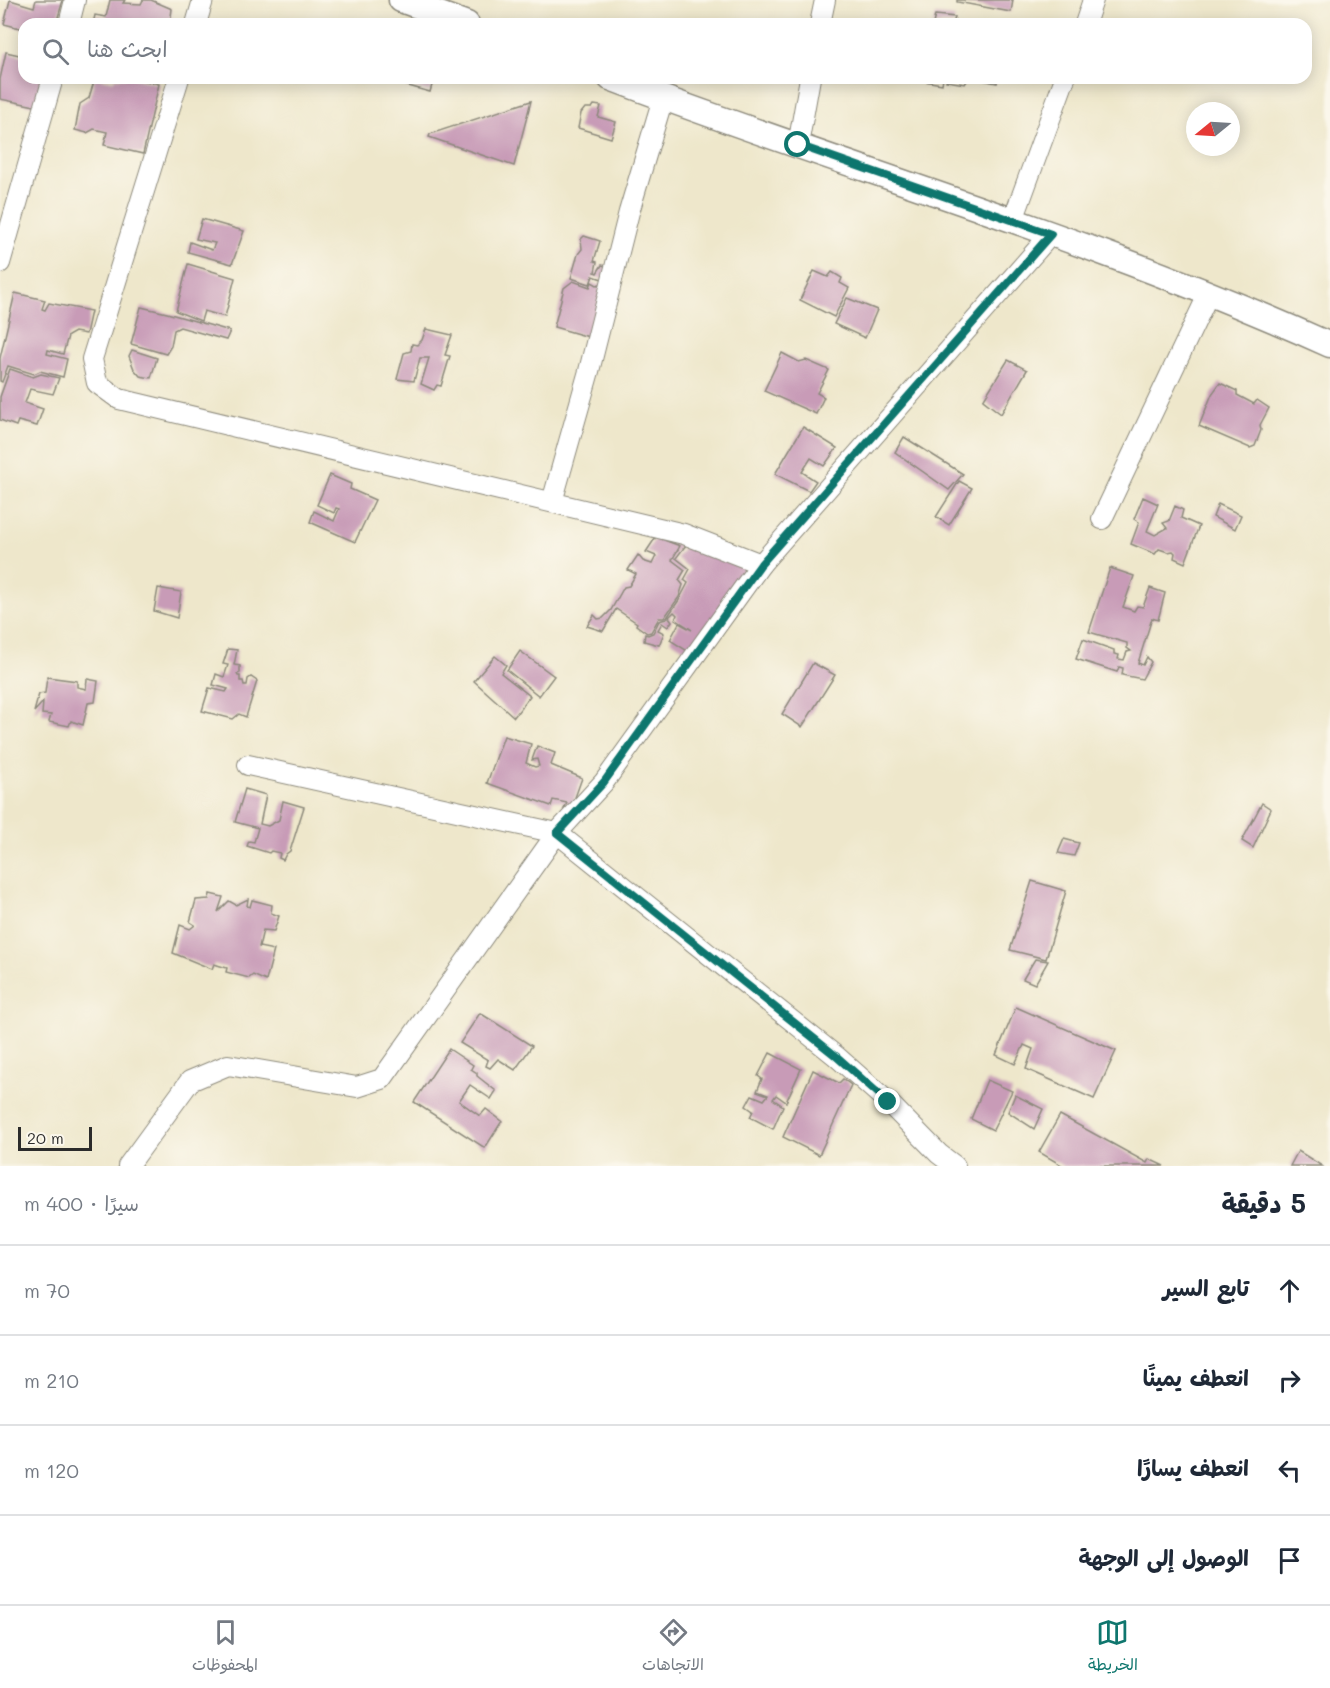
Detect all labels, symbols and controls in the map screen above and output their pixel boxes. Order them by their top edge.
search box [18,18,1312,84]
text: ابحث هنا [87,34,168,63]
icon: search [39,35,72,68]
north arrow [1186,102,1240,156]
route start [784,131,810,157]
route end [874,1088,900,1114]
scale bar [18,1124,92,1152]
text: 20 m [27,1127,64,1148]
text: 5 دقيقة [1221,1186,1306,1220]
text: سيرًا · 400 m [24,1190,139,1216]
text: تابع السير [1163,1273,1249,1302]
icon: ahead [1273,1274,1306,1307]
text: 70 m [24,1277,70,1303]
text: انعطف يمينًا [1143,1363,1249,1392]
icon: right [1273,1364,1306,1397]
text: 210 m [24,1367,79,1393]
text: انعطف يسارًا [1137,1453,1249,1482]
icon: left [1273,1454,1306,1487]
text: 120 m [24,1457,79,1483]
text: الوصول إلى الوجهة [1078,1543,1249,1572]
icon: arrive [1273,1544,1306,1577]
tab: المحفوظات [192,1616,258,1679]
tab: الاتجاهات [642,1616,704,1679]
tab: الخريطة [1088,1616,1138,1679]

